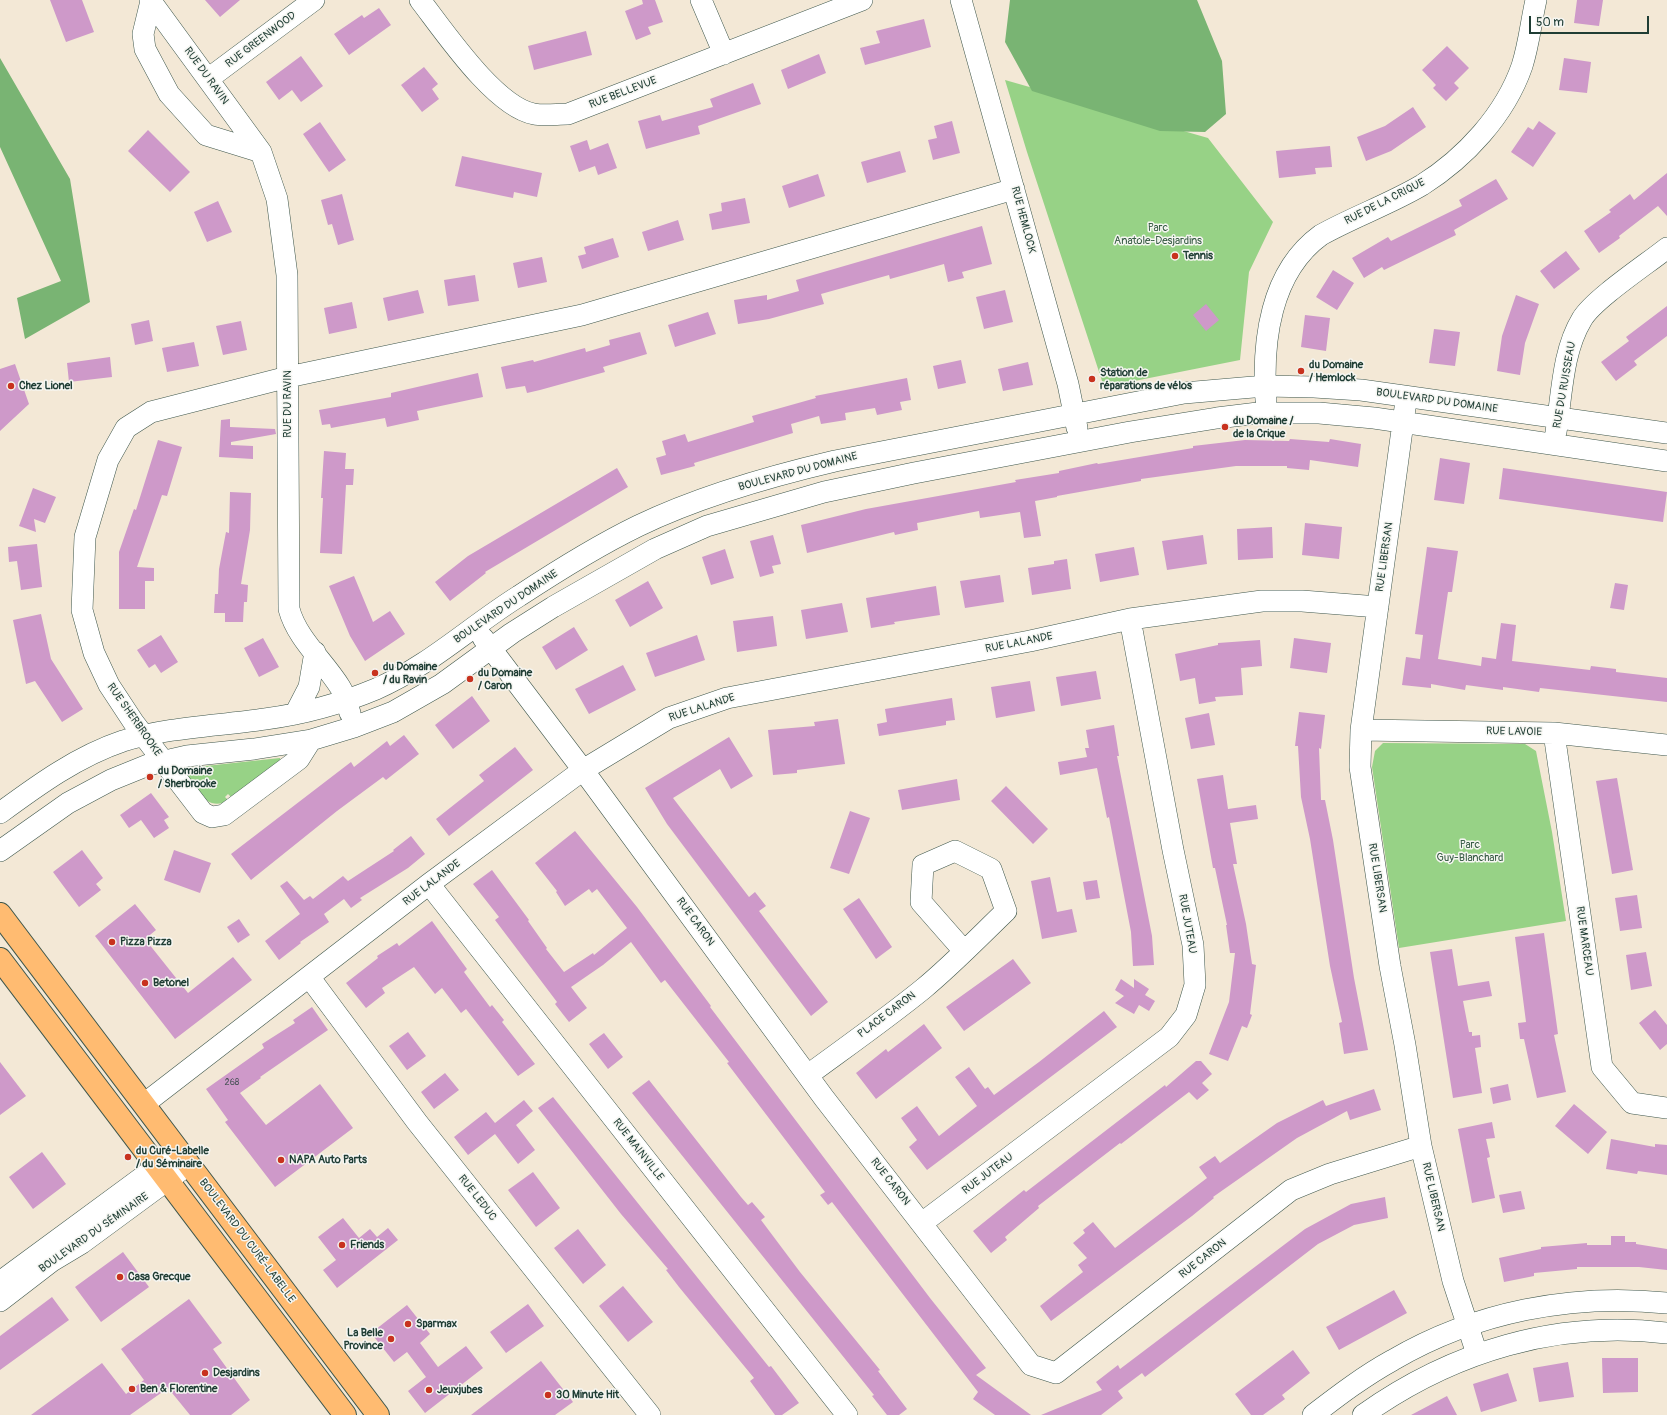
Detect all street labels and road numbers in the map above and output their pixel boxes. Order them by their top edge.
street label: RUE GREENWOOD [223,9,299,71]
street label: RUE DU RAVIN [181,45,231,107]
street label: RUE BELLEVUE [587,74,659,112]
street label: RUE DE LA CRIQUE [1343,176,1427,228]
street label: RUE HEMLOCK [1008,185,1038,255]
street label: RUE DU RUISSEAU [1551,341,1579,429]
street label: RUE DU RAVIN [281,370,295,438]
street label: BOULEVARD DU DOMAINE [1375,386,1499,416]
street label: BOULEVARD DU DOMAINE [737,450,859,494]
street label: RUE LIBERSAN [1374,521,1396,593]
street label: BOULEVARD DU DOMAINE [451,567,561,647]
street label: RUE LALANDE [984,630,1054,656]
street label: RUE SHERBROOKE [104,681,164,759]
street label: RUE LALANDE [667,691,737,725]
street label: RUE LAVOIE [1486,725,1542,739]
street label: RUE LIBERSAN [1365,842,1389,914]
street label: RUE LALANDE [401,857,463,909]
street label: RUE JUTEAU [1175,893,1199,955]
street label: RUE CARON [673,895,717,949]
street label: RUE MARCEAU [1573,905,1595,977]
street label: PLACE CARON [855,989,919,1041]
street label: RUE MAINVILLE [610,1116,666,1184]
street label: RUE JUTEAU [960,1151,1016,1197]
street label: RUE CARON [867,1156,913,1208]
street label: RUE LIBERSAN [1419,1161,1447,1233]
street label: RUE LEDUC [455,1172,499,1224]
street label: BOULEVARD DU CURÉ-LABELLE [196,1176,298,1306]
street label: BOULEVARD DU SÉMINAIRE [37,1190,151,1276]
street label: RUE CARON [1177,1236,1229,1282]

